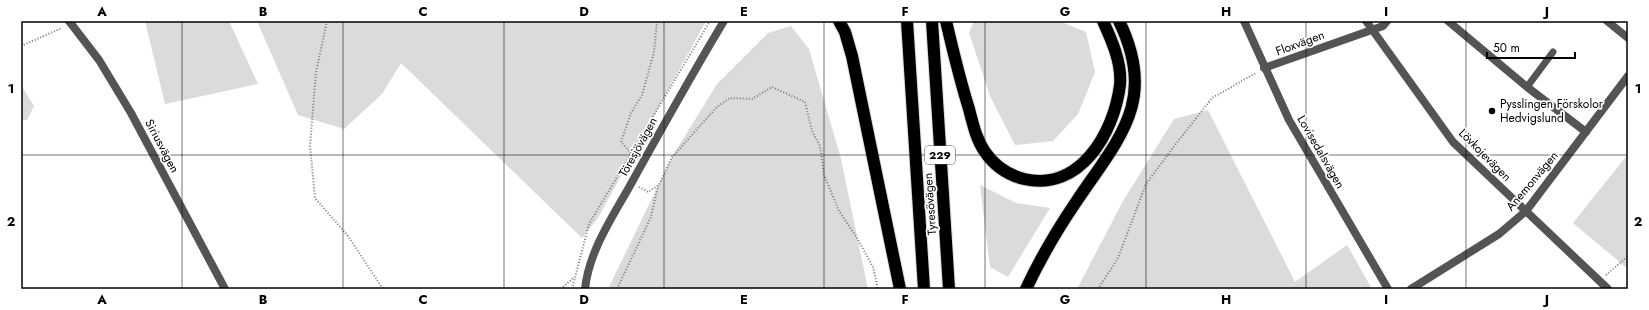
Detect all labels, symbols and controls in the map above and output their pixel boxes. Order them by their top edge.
text: A [96,2,107,21]
text: B [259,2,268,21]
text: C [418,2,428,21]
text: D [579,2,589,21]
text: E [740,2,748,21]
text: F [901,2,909,21]
text: G [1060,2,1071,21]
text: H [1221,2,1231,21]
text: I [1384,2,1388,21]
text: J [1542,2,1549,21]
street label: Floxvägen [1273,26,1327,60]
scale bar [1487,34,1575,60]
text: 50 m [1493,39,1520,57]
text: 1 [8,79,14,98]
text: 1 [1635,79,1641,98]
place label: Pysslingen Förskolor Hedvigslund [1500,95,1604,127]
marker: Pysslingen Förskolor Hedvigslund [1487,106,1497,116]
street label: Lovisedalsvägen [1293,112,1349,192]
street label: Töresjövägen [614,114,662,180]
street label: Siriusvägen [140,116,184,176]
street label: Lövkojevägen [1455,125,1515,185]
road number: 229 [925,146,955,164]
street label: Anemonvägen [1502,147,1562,215]
street label: Tyresövägen [919,172,941,236]
text: 2 [7,212,15,231]
text: 2 [1634,212,1642,231]
text: A [96,290,107,309]
text: B [259,290,268,309]
text: C [418,290,428,309]
text: D [579,290,589,309]
text: E [740,290,748,309]
text: F [901,290,909,309]
text: G [1060,290,1071,309]
text: H [1221,290,1231,309]
text: I [1384,290,1388,309]
text: J [1542,290,1549,309]

